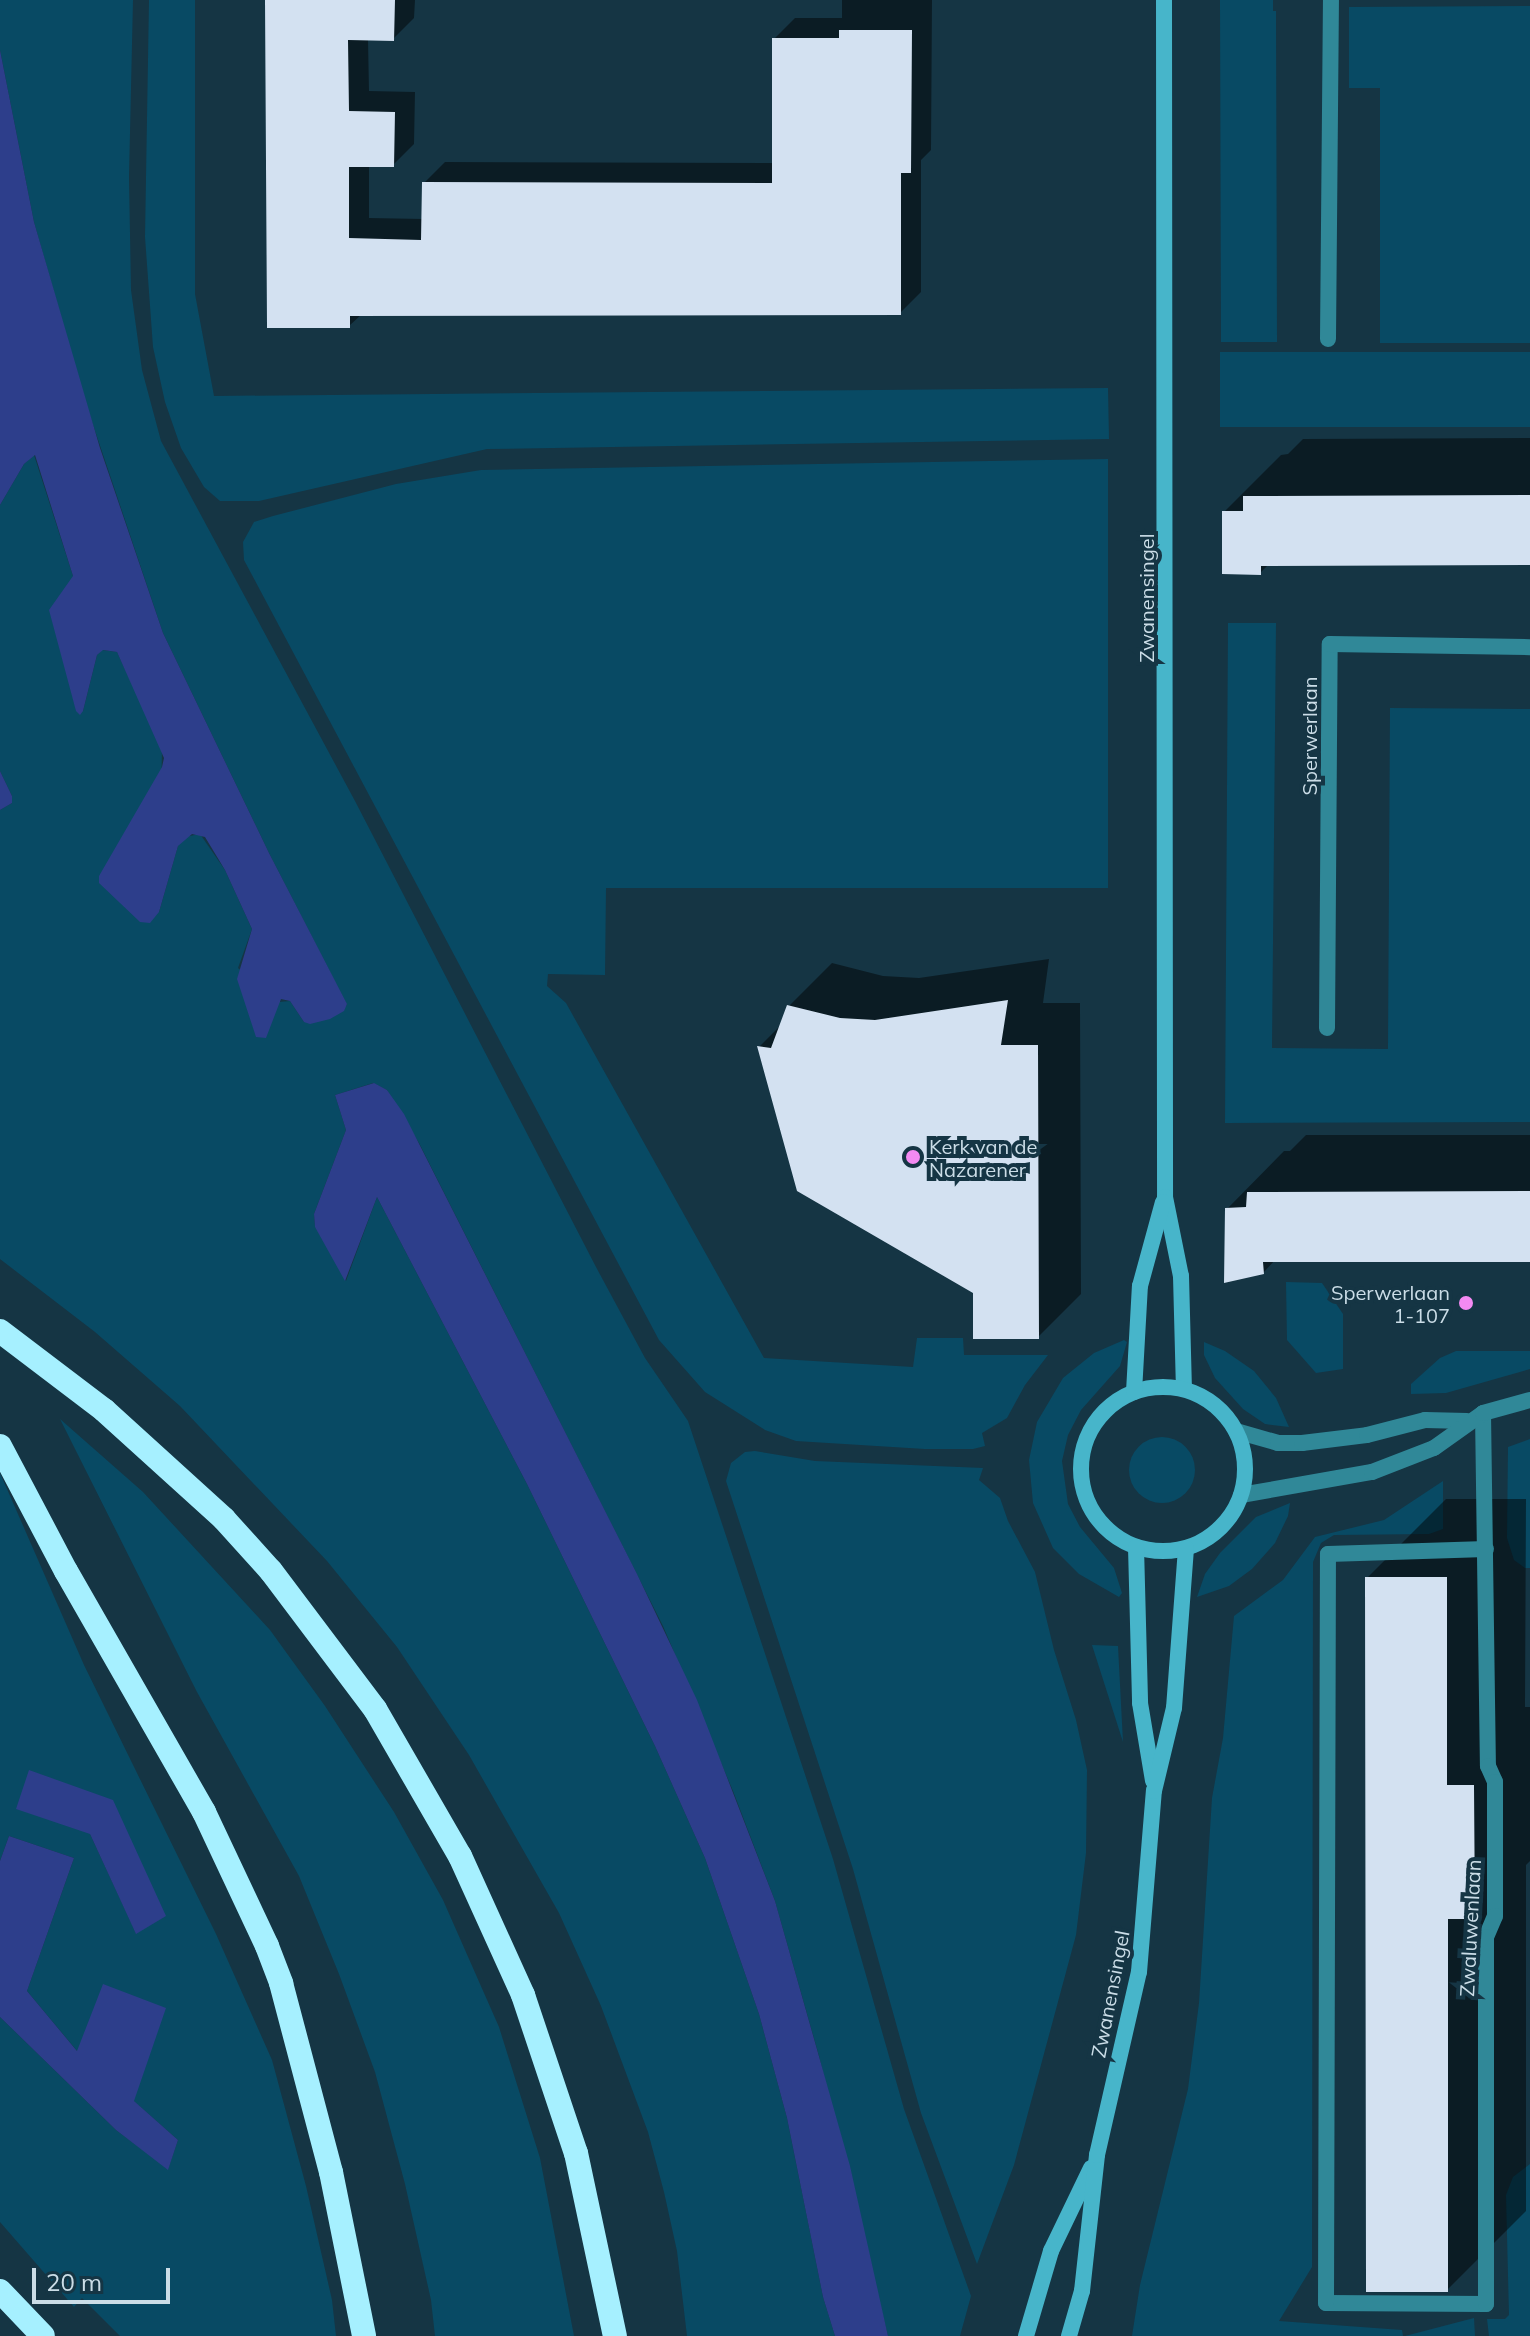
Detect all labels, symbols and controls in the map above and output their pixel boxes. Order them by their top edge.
street label: Zwanensingel [1134,534,1158,662]
street label: Sperwerlaan [1297,676,1321,796]
place label: Kerk van de Nazarener [929,1134,1037,1181]
marker: Kerk van de Nazarener [904,1148,922,1166]
place label: Sperwerlaan 1-107 [1331,1280,1450,1327]
marker: Sperwerlaan 1-107 [1457,1294,1475,1312]
street label: Zwaluwenlaan [1454,1859,1486,1997]
street label: Zwanensingel [1086,1928,1134,2060]
scale bar [36,2252,174,2302]
text: 20 m [46,2267,102,2297]

